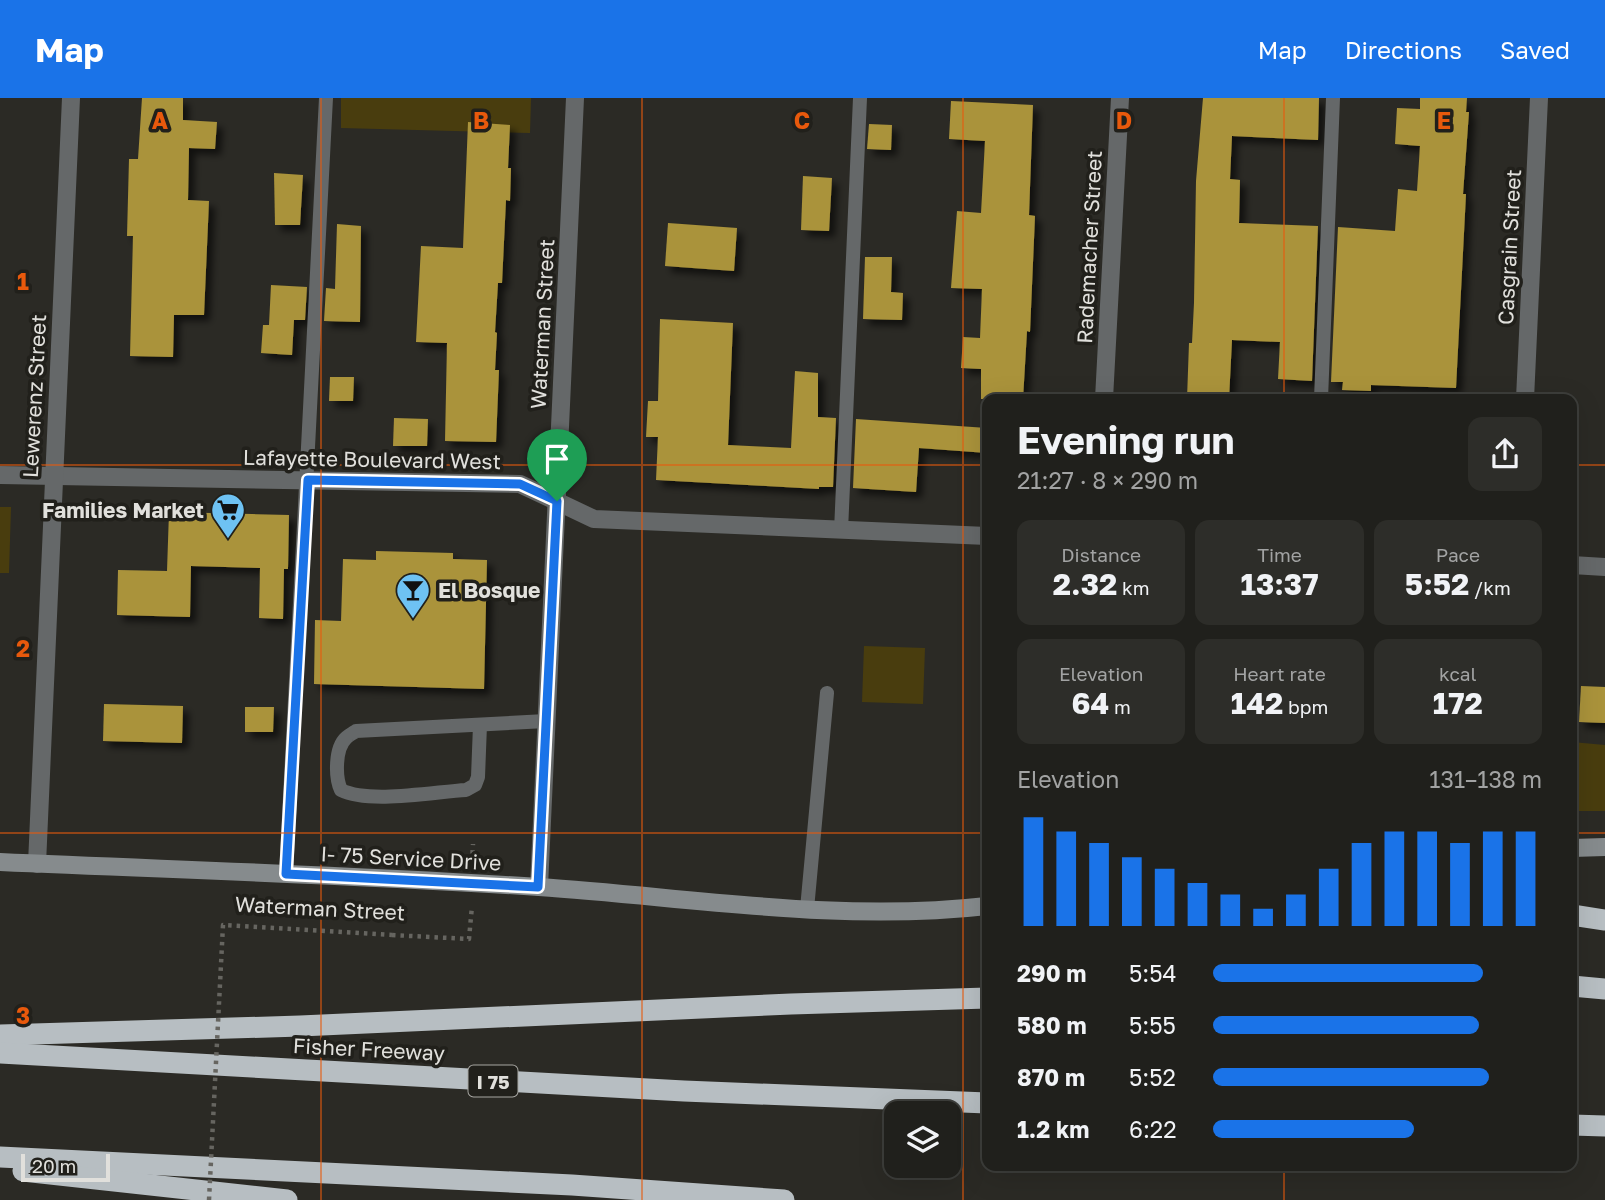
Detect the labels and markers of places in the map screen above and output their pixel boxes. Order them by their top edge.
pin [527,429,587,501]
supermarket icon: Families Market [209,491,247,540]
place label: Families Market [42,497,204,523]
bar icon: El Bosque [394,571,432,620]
place label: El Bosque [438,577,540,603]

